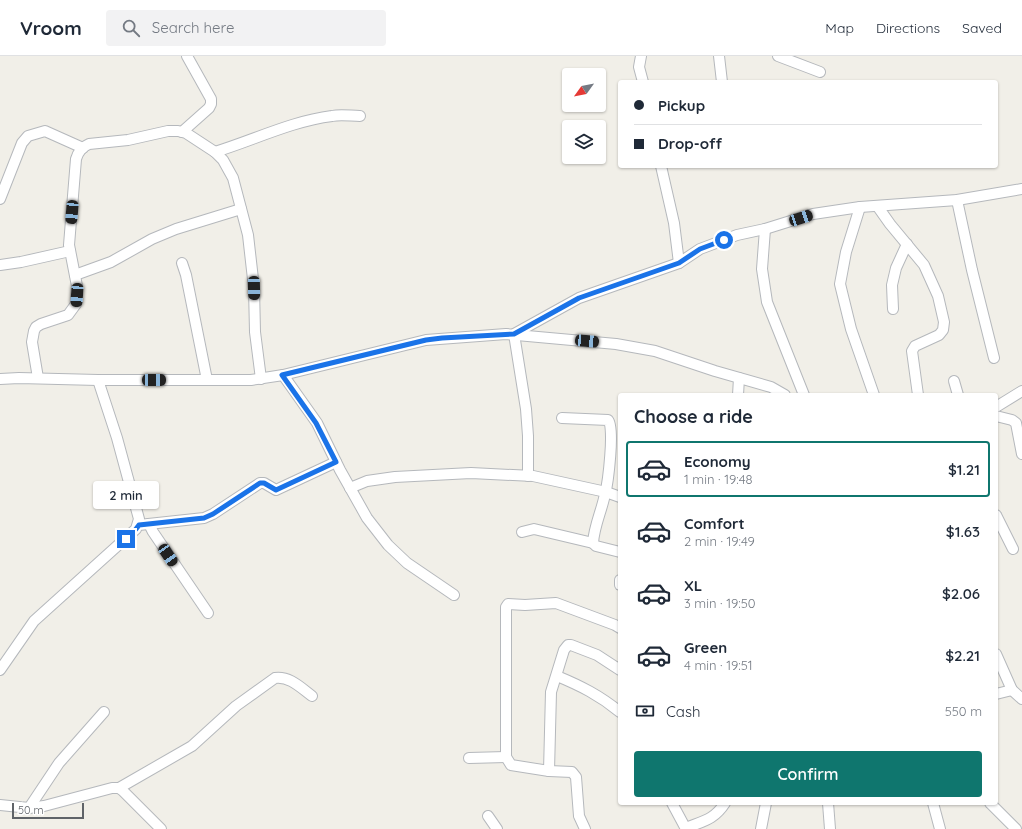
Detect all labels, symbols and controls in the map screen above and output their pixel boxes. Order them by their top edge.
search box [106,10,386,46]
text: Vroom [20,16,82,40]
icon: search [120,17,142,39]
text: Search here [152,18,235,37]
text: Map [825,19,854,37]
text: Directions [876,19,940,37]
text: Saved [962,19,1002,37]
north arrow [562,68,606,112]
map controls [562,68,606,164]
text: Pickup [658,96,705,115]
button: layers [562,120,606,164]
text: Drop-off [658,134,722,153]
car [65,200,79,224]
car [788,209,814,227]
route start [715,231,733,249]
car [248,276,260,300]
car [70,283,84,307]
car [575,334,599,348]
car [142,374,166,386]
text: Choose a ride [634,405,753,428]
icon: car [636,451,672,487]
text: Economy [684,452,751,471]
text: $1.21 [948,460,980,479]
text: 1 min · 19:48 [684,471,753,487]
callout: 2 min [93,481,159,509]
text: 2 min [109,487,143,503]
icon: car [636,513,672,549]
text: Comfort [684,514,745,533]
text: $1.63 [946,522,980,541]
route end [117,530,135,548]
text: 2 min · 19:49 [684,533,755,549]
car [156,542,180,568]
icon: car [636,575,672,611]
text: XL [684,576,702,595]
text: $2.06 [942,584,980,603]
text: 3 min · 19:50 [684,595,755,611]
icon: car [636,637,672,673]
text: Green [684,638,727,657]
text: $2.21 [945,646,980,665]
text: 4 min · 19:51 [684,657,753,673]
icon: cash [634,700,656,722]
text: Cash [666,702,700,721]
text: 550 m [945,703,982,719]
button: Confirm [634,751,982,797]
scale bar [12,801,84,820]
text: 50 m [18,803,44,817]

